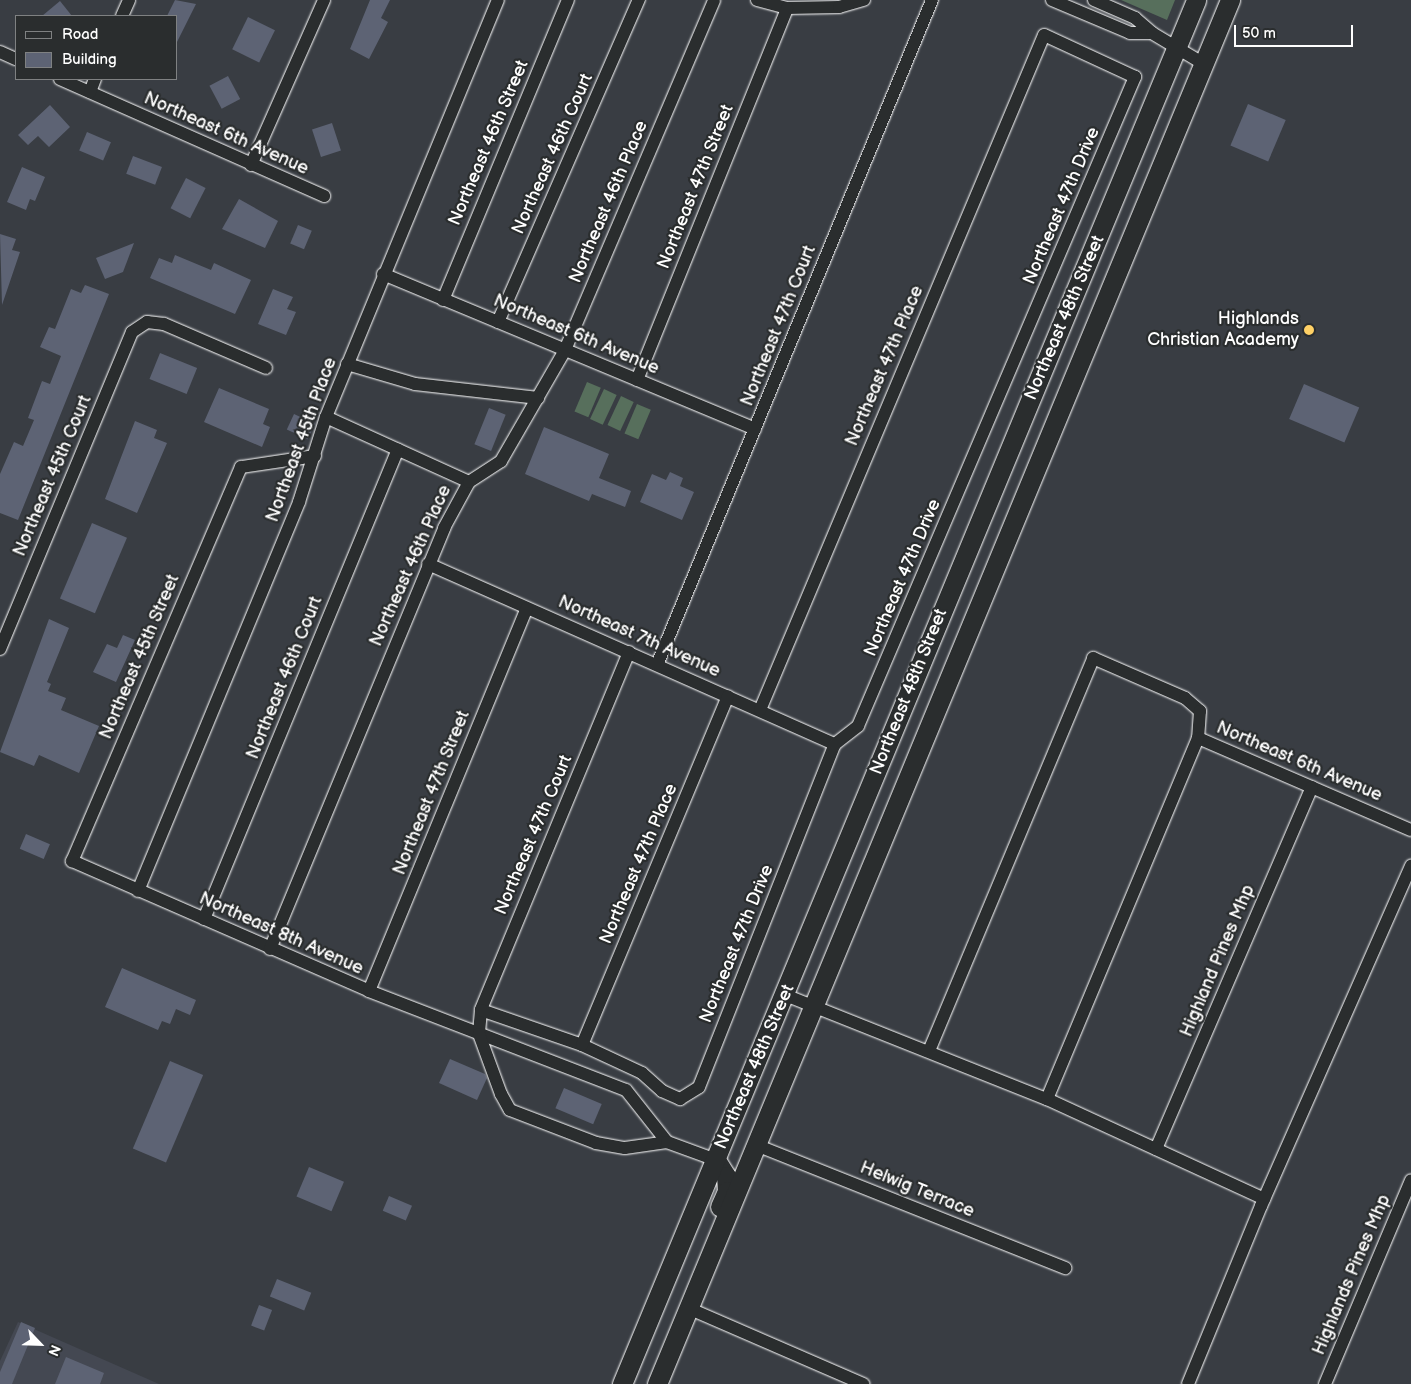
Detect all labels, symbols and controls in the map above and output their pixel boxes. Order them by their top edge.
legend [15,15,178,80]
scale bar [1236,15,1355,47]
text: 50 m [1242,24,1276,43]
text: Road [62,25,98,44]
text: Building [62,50,117,69]
street label: Northeast 46th Street [444,57,534,229]
street label: Northeast 46th Court [508,70,598,238]
street label: Northeast 6th Avenue [140,88,312,180]
street label: Northeast 47th Street [653,102,739,272]
street label: Northeast 46th Place [565,118,653,286]
street label: Northeast 47th Drive [1019,124,1105,288]
street label: Northeast 48th Street [1020,232,1110,404]
street label: Northeast 47th Court [737,243,821,409]
street label: Northeast 47th Place [841,283,929,449]
street label: Northeast 6th Avenue [490,290,662,380]
place label: Highlands Christian Academy [1147,309,1299,352]
marker: Highlands Christian Academy [1303,324,1315,336]
street label: Northeast 45th Place [262,355,342,525]
street label: Northeast 45th Court [9,392,97,560]
street label: Northeast 46th Place [366,482,456,650]
street label: Northeast 47th Drive [860,496,946,660]
street label: Northeast 45th Street [95,571,185,743]
street label: Northeast 7th Avenue [554,591,724,683]
street label: Northeast 46th Court [242,594,328,762]
street label: Northeast 48th Street [866,606,952,778]
street label: Northeast 47th Street [389,708,475,878]
street label: Northeast 6th Avenue [1213,717,1385,807]
street label: Northeast 47th Court [491,752,577,918]
street label: Northeast 47th Place [595,781,683,947]
street label: Northeast 47th Drive [695,862,779,1026]
street label: Highland Pines Mhp [1176,882,1260,1040]
street label: Northeast 8th Avenue [196,888,366,980]
street label: Northeast 48th Street [710,981,800,1153]
street label: Helwig Terrace [856,1157,978,1223]
street label: Highlands Pines Mhp [1308,1192,1396,1358]
north arrow [15,1319,65,1369]
text: N [44,1342,64,1359]

